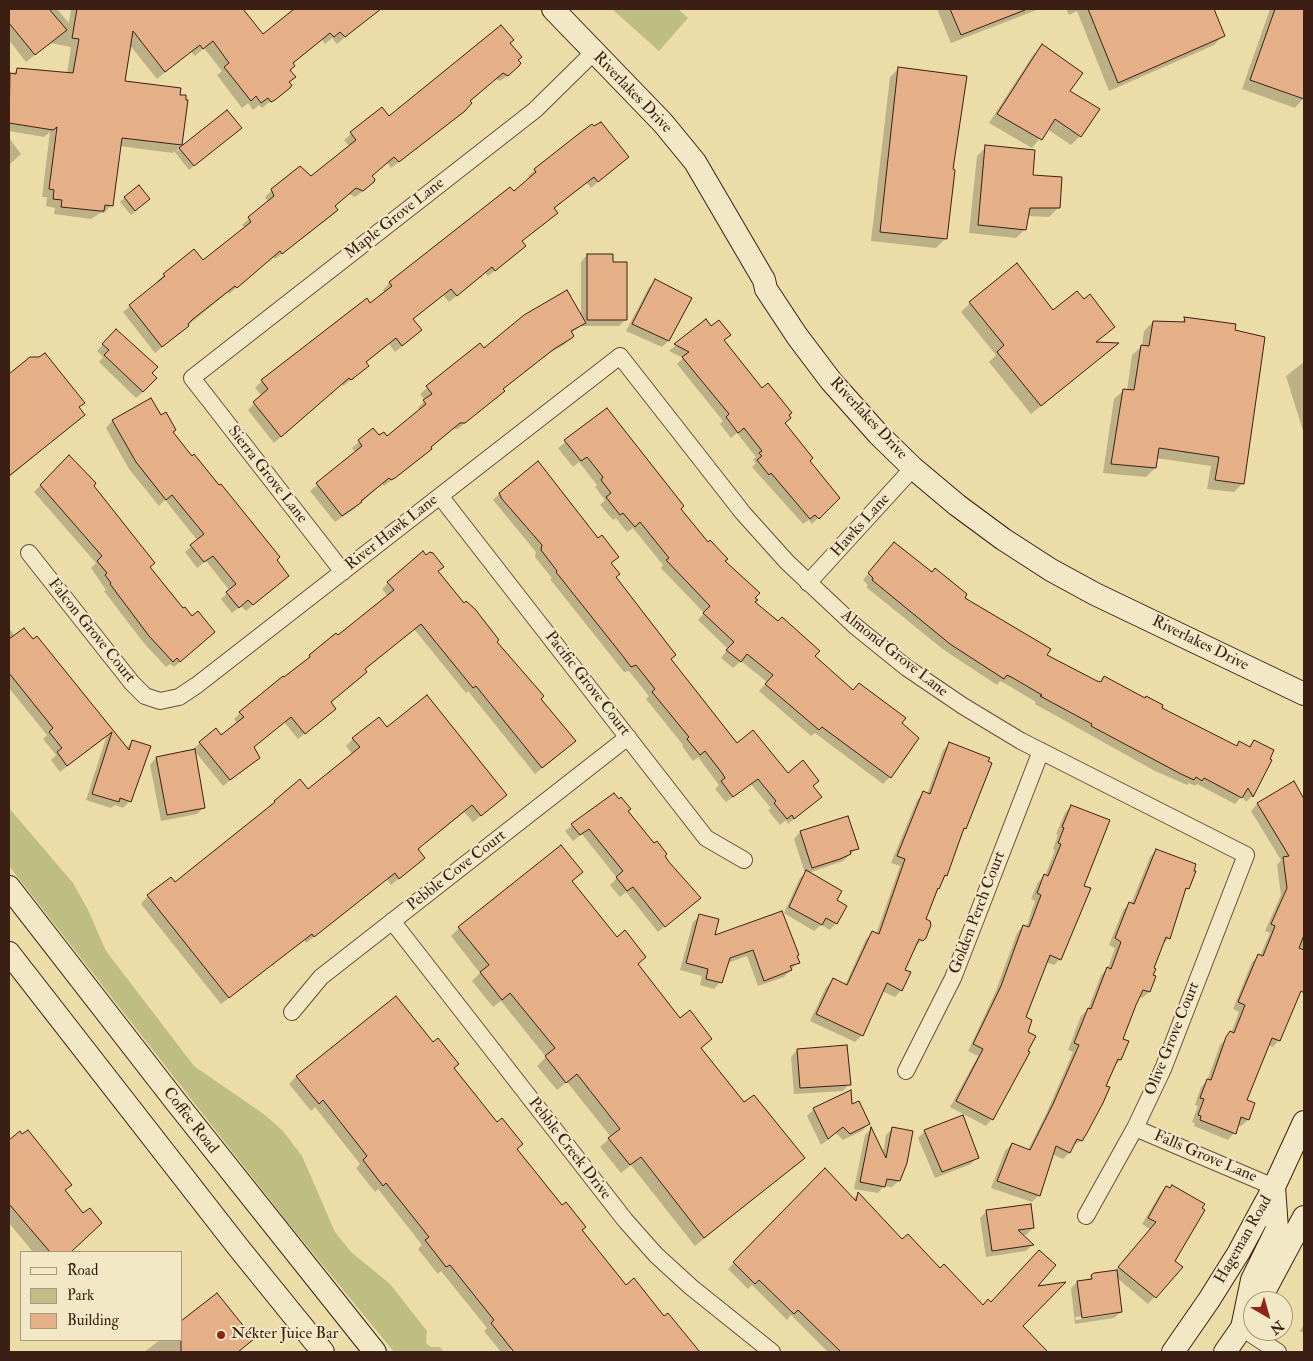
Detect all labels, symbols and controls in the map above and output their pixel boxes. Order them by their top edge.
street label: Riverlakes Drive [589,48,675,138]
street label: Maple Grove Lane [341,174,449,264]
street label: Riverlakes Drive [825,374,911,464]
street label: Sierra Grove Lane [223,422,311,528]
street label: Hawks Lane [827,490,895,562]
street label: River Hawk Lane [342,491,442,575]
street label: Falcon Grove Court [43,575,139,687]
street label: Almond Grove Lane [837,606,951,702]
street label: Riverlakes Drive [1148,612,1252,676]
street label: Pacific Grove Court [540,628,634,740]
street label: Pebble Cove Court [404,826,510,916]
street label: Golden Perch Court [946,849,1010,977]
street label: Olive Grove Court [1142,979,1204,1099]
street label: Coffee Road [158,1084,222,1158]
street label: Pebble Creek Drive [523,1094,615,1204]
street label: Falls Grove Lane [1151,1127,1259,1187]
street label: Hageman Road [1211,1193,1277,1287]
legend [20,1251,182,1341]
text: Road [67,1261,98,1280]
text: Park [67,1286,94,1305]
north arrow [1243,1291,1293,1341]
text: Building [67,1311,119,1330]
text: N [1267,1317,1287,1338]
place label: Nékter Juice Bar [231,1325,339,1345]
marker: Nékter Juice Bar [215,1329,227,1341]

